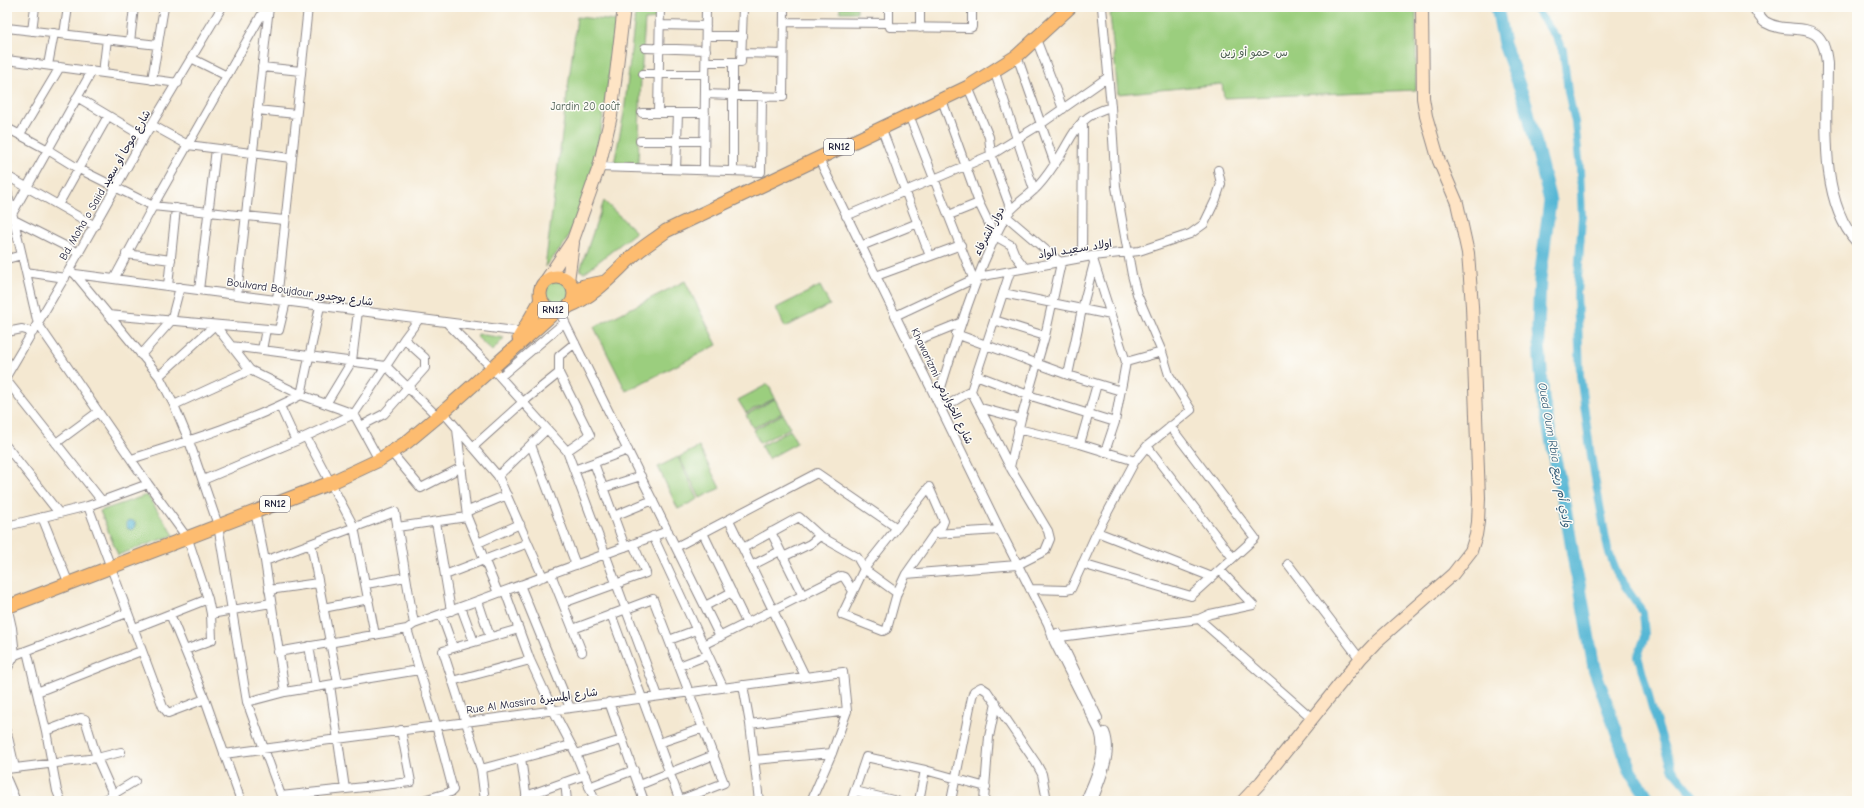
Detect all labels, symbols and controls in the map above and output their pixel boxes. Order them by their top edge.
park label: س. حمو أو زين [1220,46,1288,60]
park label: Jardin 20 août [550,100,620,113]
street label: Bd. Moha o Saiid شارع موحا أو سعيد [57,108,155,263]
road number: RN12 [824,139,854,155]
street label: دوار الشرفاء [971,204,1007,258]
street label: اولاد سـعيـد الواد [1037,237,1113,262]
street label: Boulvard Boujdour شارع بوجدور [226,275,374,311]
road number: RN12 [538,302,568,318]
street label: Khawarizmi شارع الخوارزمي [905,326,976,448]
water label: Oued Oum Rbia وادي أم ربيع [1532,381,1575,529]
road number: RN12 [260,496,290,512]
street label: Rue Al Massira شارع المسيرة [465,685,599,719]

